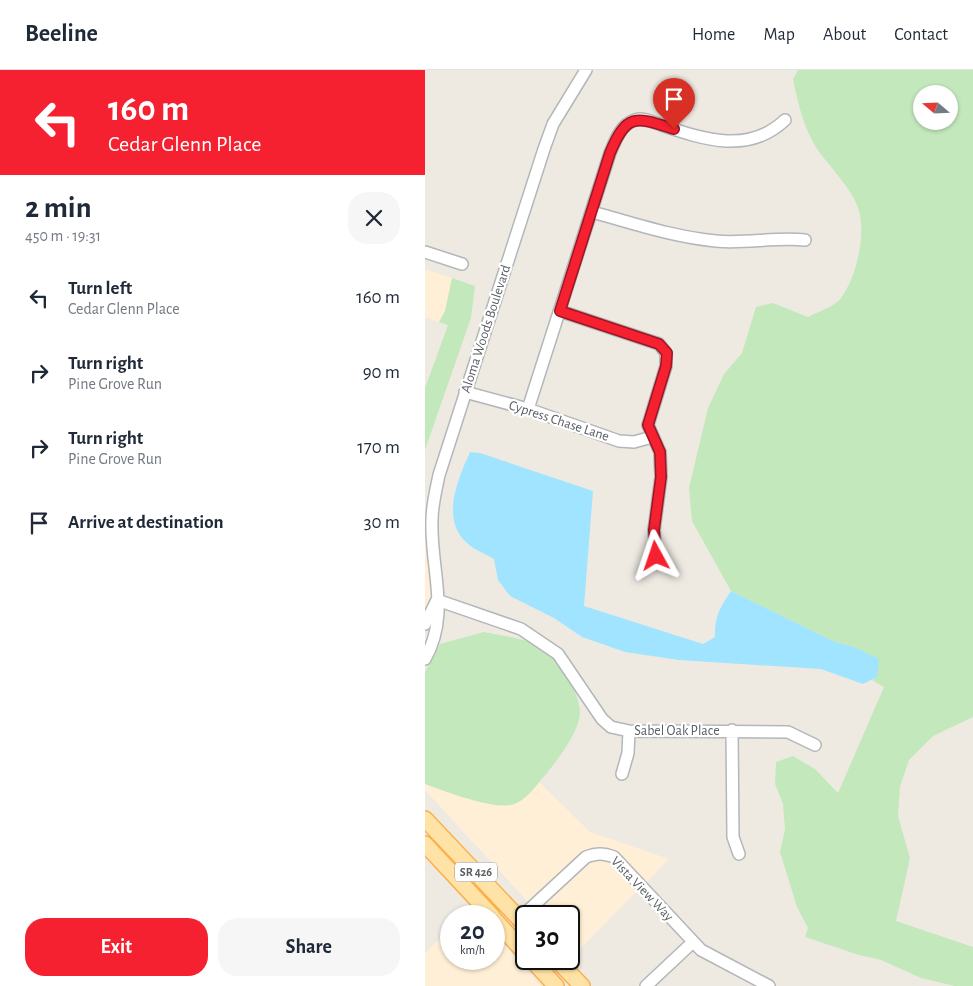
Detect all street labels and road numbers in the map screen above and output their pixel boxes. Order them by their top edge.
street label: Aloma Woods Boulevard [459,263,513,395]
street label: Cypress Chase Lane [507,398,611,444]
street label: Sabel Oak Place [634,724,720,738]
street label: Vista View Way [608,854,676,924]
road number: SR 426 [455,862,497,882]

